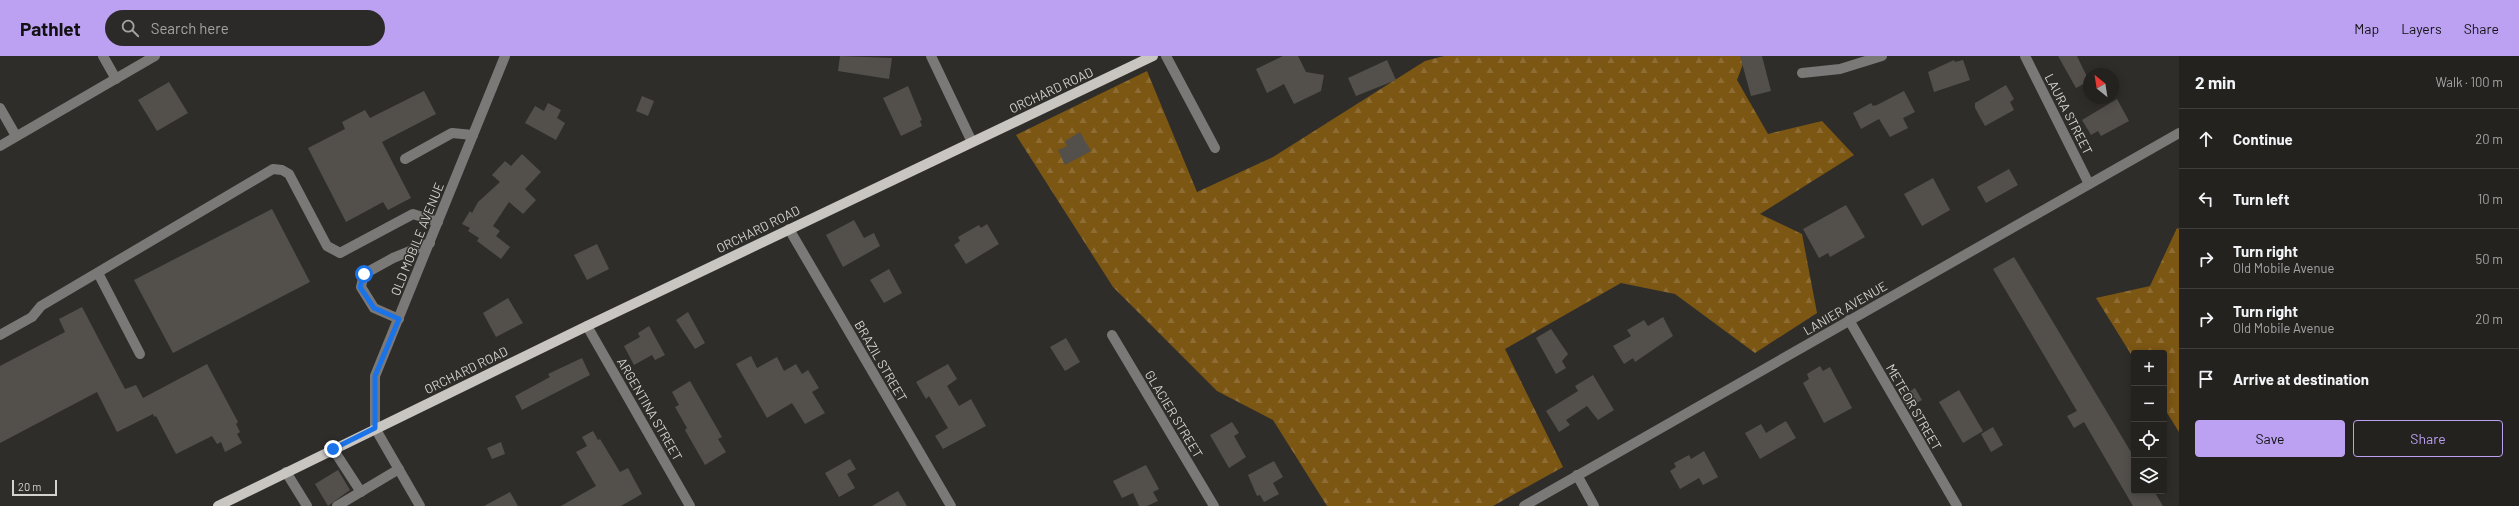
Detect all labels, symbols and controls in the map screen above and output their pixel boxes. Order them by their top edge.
search box [105,10,385,46]
text: Pathlet [20,17,81,40]
icon: search [119,17,141,39]
text: Search here [151,19,229,37]
text: Map [2354,20,2379,37]
text: Layers [2401,20,2442,37]
text: Share [2464,20,2499,37]
street label: ORCHARD ROAD [1006,64,1096,116]
north arrow [2083,68,2119,104]
street label: LAURA STREET [2042,71,2096,157]
text: 2 min [2195,72,2236,92]
text: Walk · 100 m [2436,74,2503,90]
icon: ahead [2195,128,2217,150]
text: Continue [2233,130,2293,148]
text: 20 m [2475,131,2503,147]
street label: OLD MOBILE AVENUE [387,180,447,298]
icon: left [2195,188,2217,210]
text: Turn left [2233,190,2289,208]
text: 10 m [2478,191,2503,207]
street label: ORCHARD ROAD [714,202,802,256]
text: Turn right [2233,242,2298,260]
icon: right [2195,248,2217,270]
text: 50 m [2476,251,2503,267]
text: Old Mobile Avenue [2233,260,2334,276]
route start [355,265,373,283]
street label: LANIER AVENUE [1800,277,1890,338]
text: Turn right [2233,302,2298,320]
icon: right [2195,308,2217,330]
text: 20 m [2475,311,2503,327]
street label: BRAZIL STREET [851,318,911,404]
text: Old Mobile Avenue [2233,320,2334,336]
street label: ORCHARD ROAD [422,343,510,397]
map controls [2131,350,2167,494]
button: + [2131,350,2167,386]
street label: ARGENTINA STREET [614,355,686,463]
street label: METEOR STREET [1883,361,1945,453]
street label: GLACIER STREET [1142,367,1206,461]
icon: arrive [2195,368,2217,390]
text: Arrive at destination [2233,370,2369,388]
button: − [2131,386,2167,422]
button: Save [2195,420,2345,457]
button: Share [2353,420,2503,457]
button: locate [2131,422,2167,458]
route end [324,440,342,458]
button: layers [2131,458,2167,494]
scale bar [12,478,57,497]
text: 20 m [18,480,41,493]

